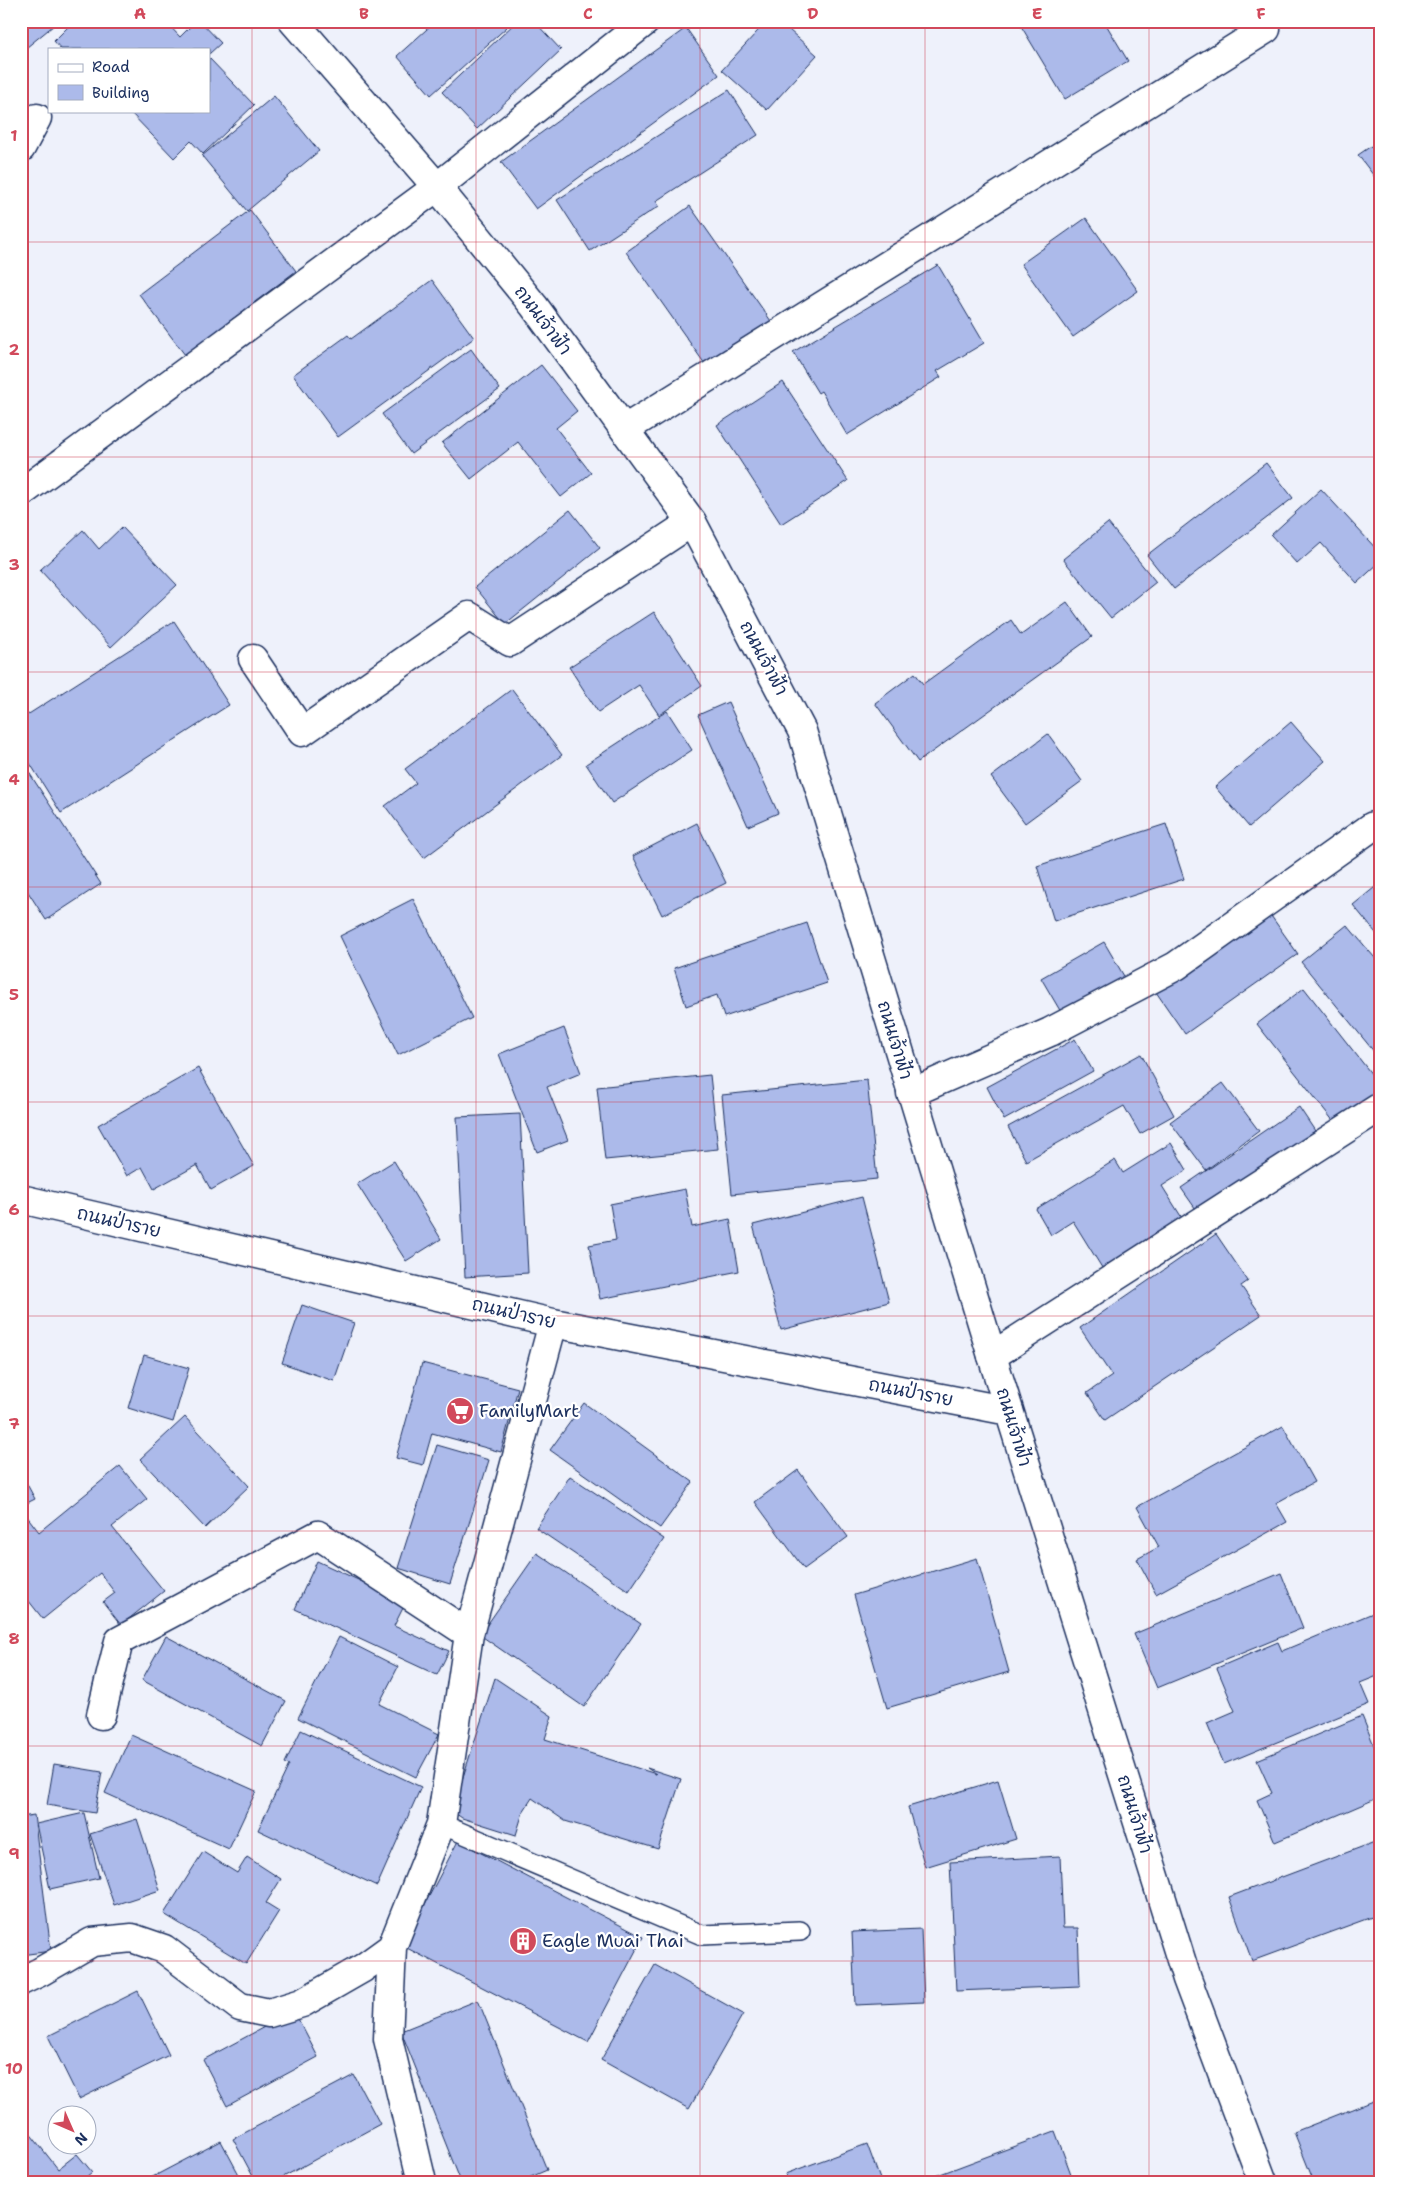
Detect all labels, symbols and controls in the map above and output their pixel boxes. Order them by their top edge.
text: A [134,3,146,24]
text: B [359,3,369,24]
text: C [583,3,593,24]
text: D [807,3,819,24]
text: E [1032,3,1042,24]
text: F [1256,3,1266,24]
legend [48,48,210,112]
text: Road [92,57,130,77]
text: Building [92,83,149,103]
text: 1 [10,125,18,146]
street label: ถนนเจ้าฟ้า [509,280,578,360]
text: 2 [8,339,20,360]
text: 3 [8,554,20,575]
street label: ถนนเจ้าฟ้า [734,616,795,700]
text: 4 [8,769,20,790]
text: 5 [9,984,19,1005]
street label: ถนนเจ้าฟ้า [872,997,919,1082]
text: 6 [8,1199,20,1220]
street label: ถนนป่าราย [75,1201,163,1243]
street label: ถนนป่าราย [470,1292,558,1334]
street label: ถนนป่าราย [867,1372,955,1412]
street label: ถนนเจ้าฟ้า [991,1384,1038,1469]
supermarket icon: FamilyMart [445,1396,475,1426]
place label: FamilyMart [479,1399,579,1423]
text: 7 [8,1413,20,1434]
text: 8 [8,1628,20,1649]
street label: ถนนเจ้าฟ้า [1112,1771,1159,1856]
text: 9 [8,1843,20,1864]
building icon: Eagle Muai Thai [508,1926,538,1956]
place label: Eagle Muai Thai [542,1929,684,1953]
text: 10 [5,2058,23,2079]
north arrow [48,2106,98,2156]
text: N [71,2129,91,2149]

